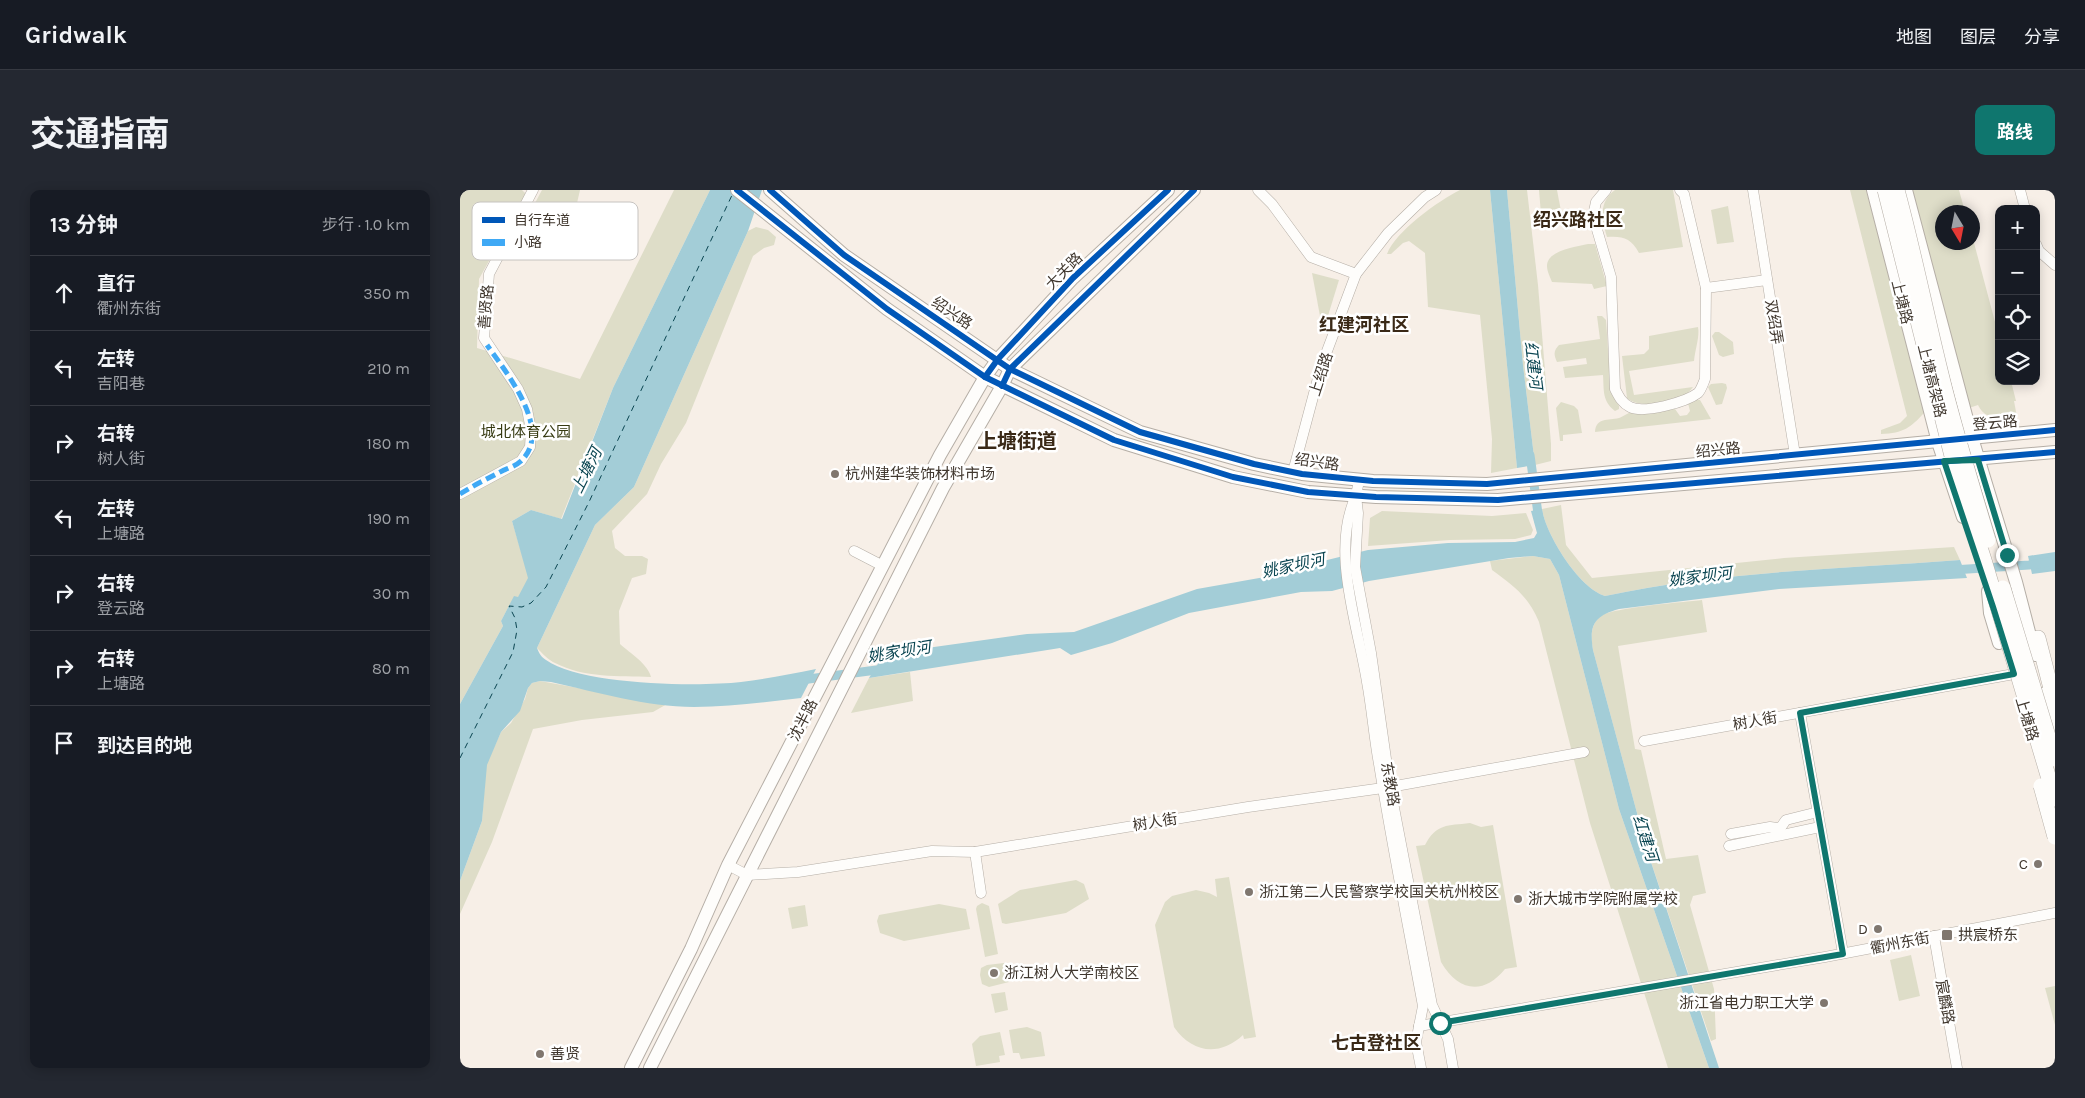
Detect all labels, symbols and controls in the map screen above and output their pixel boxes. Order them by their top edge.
text: Gridwalk [25,21,127,49]
text: 地图 [1896,26,1932,48]
text: 图层 [1960,26,1996,48]
text: 分享 [2024,26,2060,48]
button: 路线 [1975,105,2055,155]
text: 交通指南 [30,114,170,155]
legend [472,202,638,260]
north arrow [1935,205,1980,250]
map controls [1995,205,2040,385]
button: + [1995,205,2040,250]
district label: 绍兴路社区 [1533,209,1623,231]
text: 自行车道 [514,212,570,229]
text: 13 分钟 [50,213,118,237]
text: 步行 · 1.0 km [322,215,410,234]
text: 小路 [514,234,542,251]
street label: 大关路 [1042,249,1086,293]
button: − [1995,250,2040,295]
text: 直行 [97,273,135,295]
street label: 上塘路 [1888,278,1916,326]
icon: ahead [50,279,78,307]
text: 350 m [363,284,410,303]
street label: 善贤路 [475,284,497,330]
street label: 绍兴路 [928,293,976,333]
button: locate [1995,295,2040,340]
street label: 双绍弄 [1762,298,1786,346]
text: 衢州东街 [97,299,161,318]
district label: 红建河社区 [1319,314,1409,336]
water label: 红建河 [1521,340,1546,393]
button: layers [1995,340,2040,385]
street label: 上塘高架路 [1914,342,1950,420]
text: 左转 [97,348,135,370]
street label: 上绍路 [1305,350,1337,398]
icon: left [50,354,78,382]
text: 210 m [367,359,410,378]
text: 吉阳巷 [97,374,145,393]
street label: 登云路 [1972,412,2018,434]
text: 右转 [97,423,135,445]
park label: 城北体育公园 [481,423,571,441]
icon: right [50,429,78,457]
district label: 上塘街道 [977,430,1057,453]
text: 180 m [367,434,410,453]
street label: 绍兴路 [1695,439,1741,461]
water label: 上塘河 [567,442,607,496]
text: 树人街 [97,449,145,468]
street label: 绍兴路 [1293,450,1341,474]
place label: 杭州建华装饰材料市场 [845,465,995,483]
marker: 杭州建华装饰材料市场 [829,468,841,480]
text: 左转 [97,498,135,520]
icon: left [50,504,78,532]
text: 190 m [367,509,410,528]
text: 上塘路 [97,524,145,543]
route end [1996,544,2019,567]
water label: 姚家坝河 [1260,549,1329,581]
water label: 姚家坝河 [1667,563,1736,590]
text: 右转 [97,573,135,595]
icon: right [50,579,78,607]
text: 30 m [372,584,410,603]
text: 登云路 [97,599,145,618]
water label: 姚家坝河 [866,637,935,666]
text: 右转 [97,648,135,670]
icon: right [50,654,78,682]
text: 80 m [372,659,410,678]
text: 上塘路 [97,674,145,693]
street label: 上塘路 [2012,695,2042,743]
street label: 沈半路 [785,696,821,744]
street label: 树人街 [1731,708,1779,734]
icon: arrive [50,729,78,757]
text: 到达目的地 [97,735,192,757]
street label: 东教路 [1377,760,1403,808]
street label: 树人街 [1131,810,1179,834]
water label: 红建河 [1629,812,1663,867]
place label: C [2019,855,2028,873]
marker: C [2032,858,2044,870]
place label: 浙江第二人民警察学校国关杭州校区 [1259,883,1499,901]
marker: 浙江第二人民警察学校国关杭州校区 [1243,886,1255,898]
place label: 浙大城市学院附属学校 [1528,890,1678,908]
marker: 浙大城市学院附属学校 [1512,893,1524,905]
place label: D [1858,920,1868,938]
marker: D [1872,923,1884,935]
place label: 拱宸桥东 [1958,926,2018,944]
street label: 衢州东街 [1869,928,1931,958]
marker: 拱宸桥东 [1940,928,1954,942]
place label: 浙江树人大学南校区 [1004,964,1139,982]
marker: 浙江树人大学南校区 [988,967,1000,979]
street label: 宸麟路 [1932,978,1958,1026]
place label: 浙江省电力职工大学 [1679,994,1814,1012]
marker: 浙江省电力职工大学 [1818,997,1830,1009]
route start [1429,1012,1452,1035]
district label: 七古登社区 [1331,1032,1421,1054]
place label: 善贤 [550,1045,580,1063]
marker: 善贤 [534,1048,546,1060]

